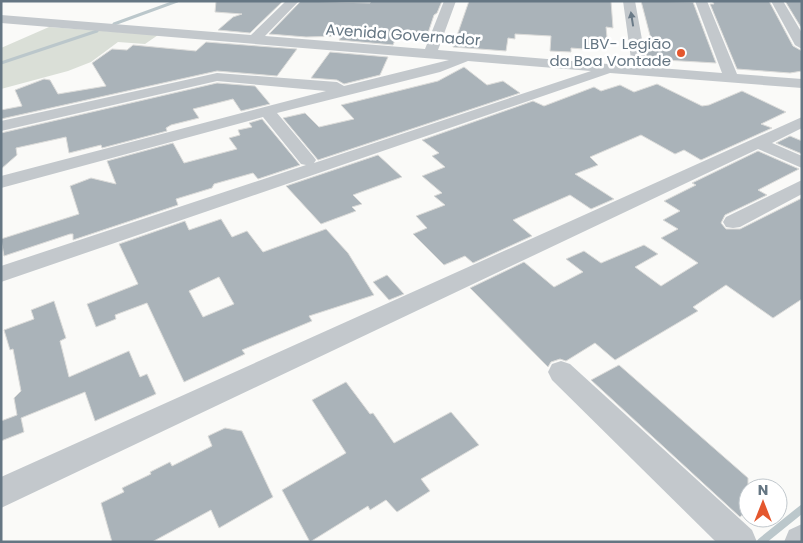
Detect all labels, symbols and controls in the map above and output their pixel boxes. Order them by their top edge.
one-way arrow [627,11,635,27]
street label: Avenida Governador [325,19,482,50]
place label: LBV- Legião da Boa Vontade [549,33,671,71]
marker: LBV- Legião da Boa Vontade [675,47,687,59]
north arrow [738,478,788,528]
text: N [758,480,768,500]

